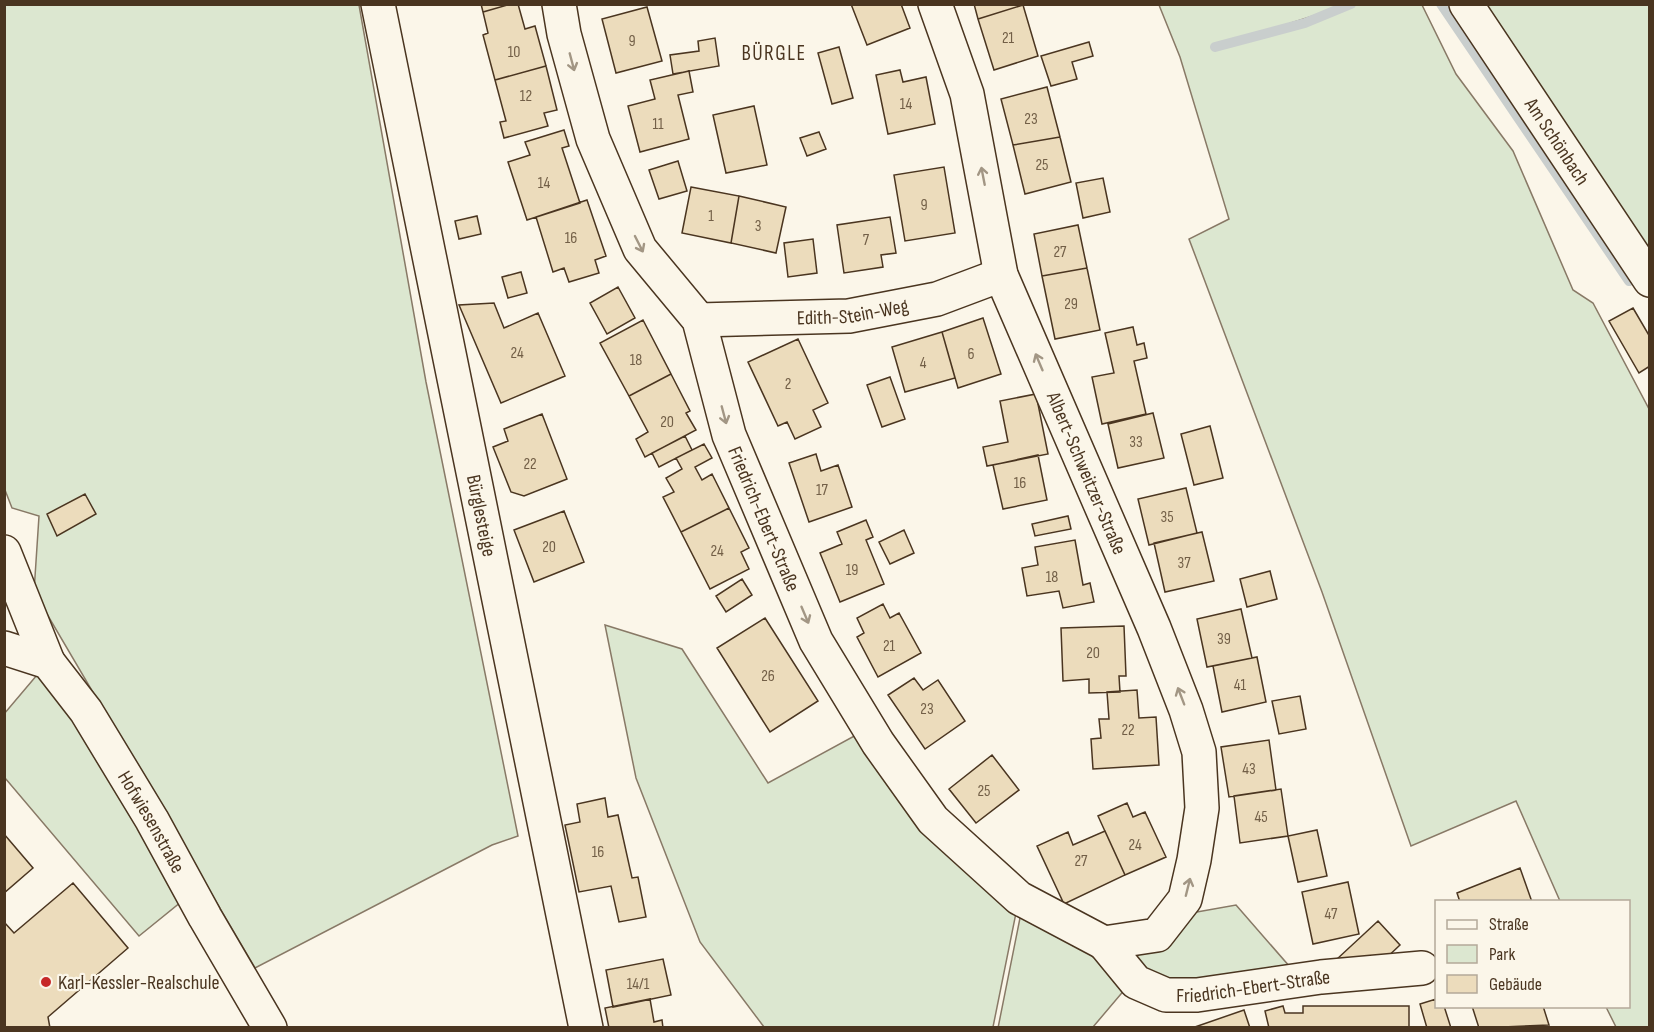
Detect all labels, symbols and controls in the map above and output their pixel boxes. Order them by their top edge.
house number: 21 [1002,29,1015,48]
house number: 9 [628,32,636,51]
district label: BÜRGLE [741,41,807,66]
house number: 10 [508,43,520,62]
one-way arrow [567,52,578,71]
house number: 12 [520,87,532,106]
street label: Am Schönbach [1519,93,1594,190]
house number: 14 [900,95,912,114]
house number: 23 [1024,110,1038,129]
house number: 11 [652,115,664,134]
house number: 25 [1035,156,1049,175]
one-way arrow [977,167,988,187]
house number: 14 [538,174,550,193]
house number: 9 [920,196,928,215]
house number: 1 [708,207,714,226]
house number: 3 [755,217,761,236]
house number: 16 [565,229,577,248]
house number: 7 [863,231,870,250]
one-way arrow [633,235,645,252]
house number: 27 [1053,243,1067,262]
street label: Edith-Stein-Weg [796,294,911,330]
house number: 29 [1064,295,1078,314]
house number: 24 [510,344,524,363]
house number: 6 [967,345,975,364]
house number: 18 [630,351,642,370]
one-way arrow [1033,353,1044,371]
house number: 4 [920,354,927,373]
house number: 2 [785,375,791,394]
street label: Albert-Schweitzer-Straße [1041,388,1131,558]
one-way arrow [718,405,730,424]
house number: 20 [660,413,674,432]
house number: 33 [1129,433,1143,452]
street label: Friedrich-Ebert-Straße [722,443,805,595]
house number: 22 [523,455,537,474]
street label: Bürglesteige [461,473,501,559]
house number: 16 [1014,474,1026,493]
house number: 17 [816,481,829,500]
house number: 35 [1160,508,1174,527]
house number: 20 [542,538,556,557]
house number: 24 [710,542,724,561]
house number: 37 [1177,554,1191,573]
house number: 19 [846,561,858,580]
house number: 18 [1046,568,1058,587]
one-way arrow [800,605,811,623]
house number: 39 [1217,630,1231,649]
house number: 21 [883,637,896,656]
house number: 20 [1086,644,1100,663]
house number: 26 [761,667,775,686]
house number: 41 [1234,676,1247,695]
one-way arrow [1174,687,1185,706]
house number: 23 [920,700,934,719]
house number: 22 [1121,721,1135,740]
house number: 43 [1242,760,1256,779]
street label: Hofwiesenstraße [112,767,190,877]
house number: 25 [977,782,991,801]
house number: 45 [1254,808,1268,827]
house number: 24 [1128,836,1142,855]
house number: 16 [592,843,604,862]
house number: 27 [1074,852,1088,871]
one-way arrow [1182,877,1194,896]
legend [1435,900,1630,1008]
house number: 47 [1325,905,1338,924]
text: Straße [1489,914,1529,935]
text: Park [1489,944,1515,965]
street label: Friedrich-Ebert-Straße [1176,965,1331,1008]
place label: Karl-Kessler-Realschule [58,971,219,995]
text: Gebäude [1489,974,1542,995]
marker: Karl-Kessler-Realschule [39,975,53,989]
house number: 14/1 [627,975,650,994]

